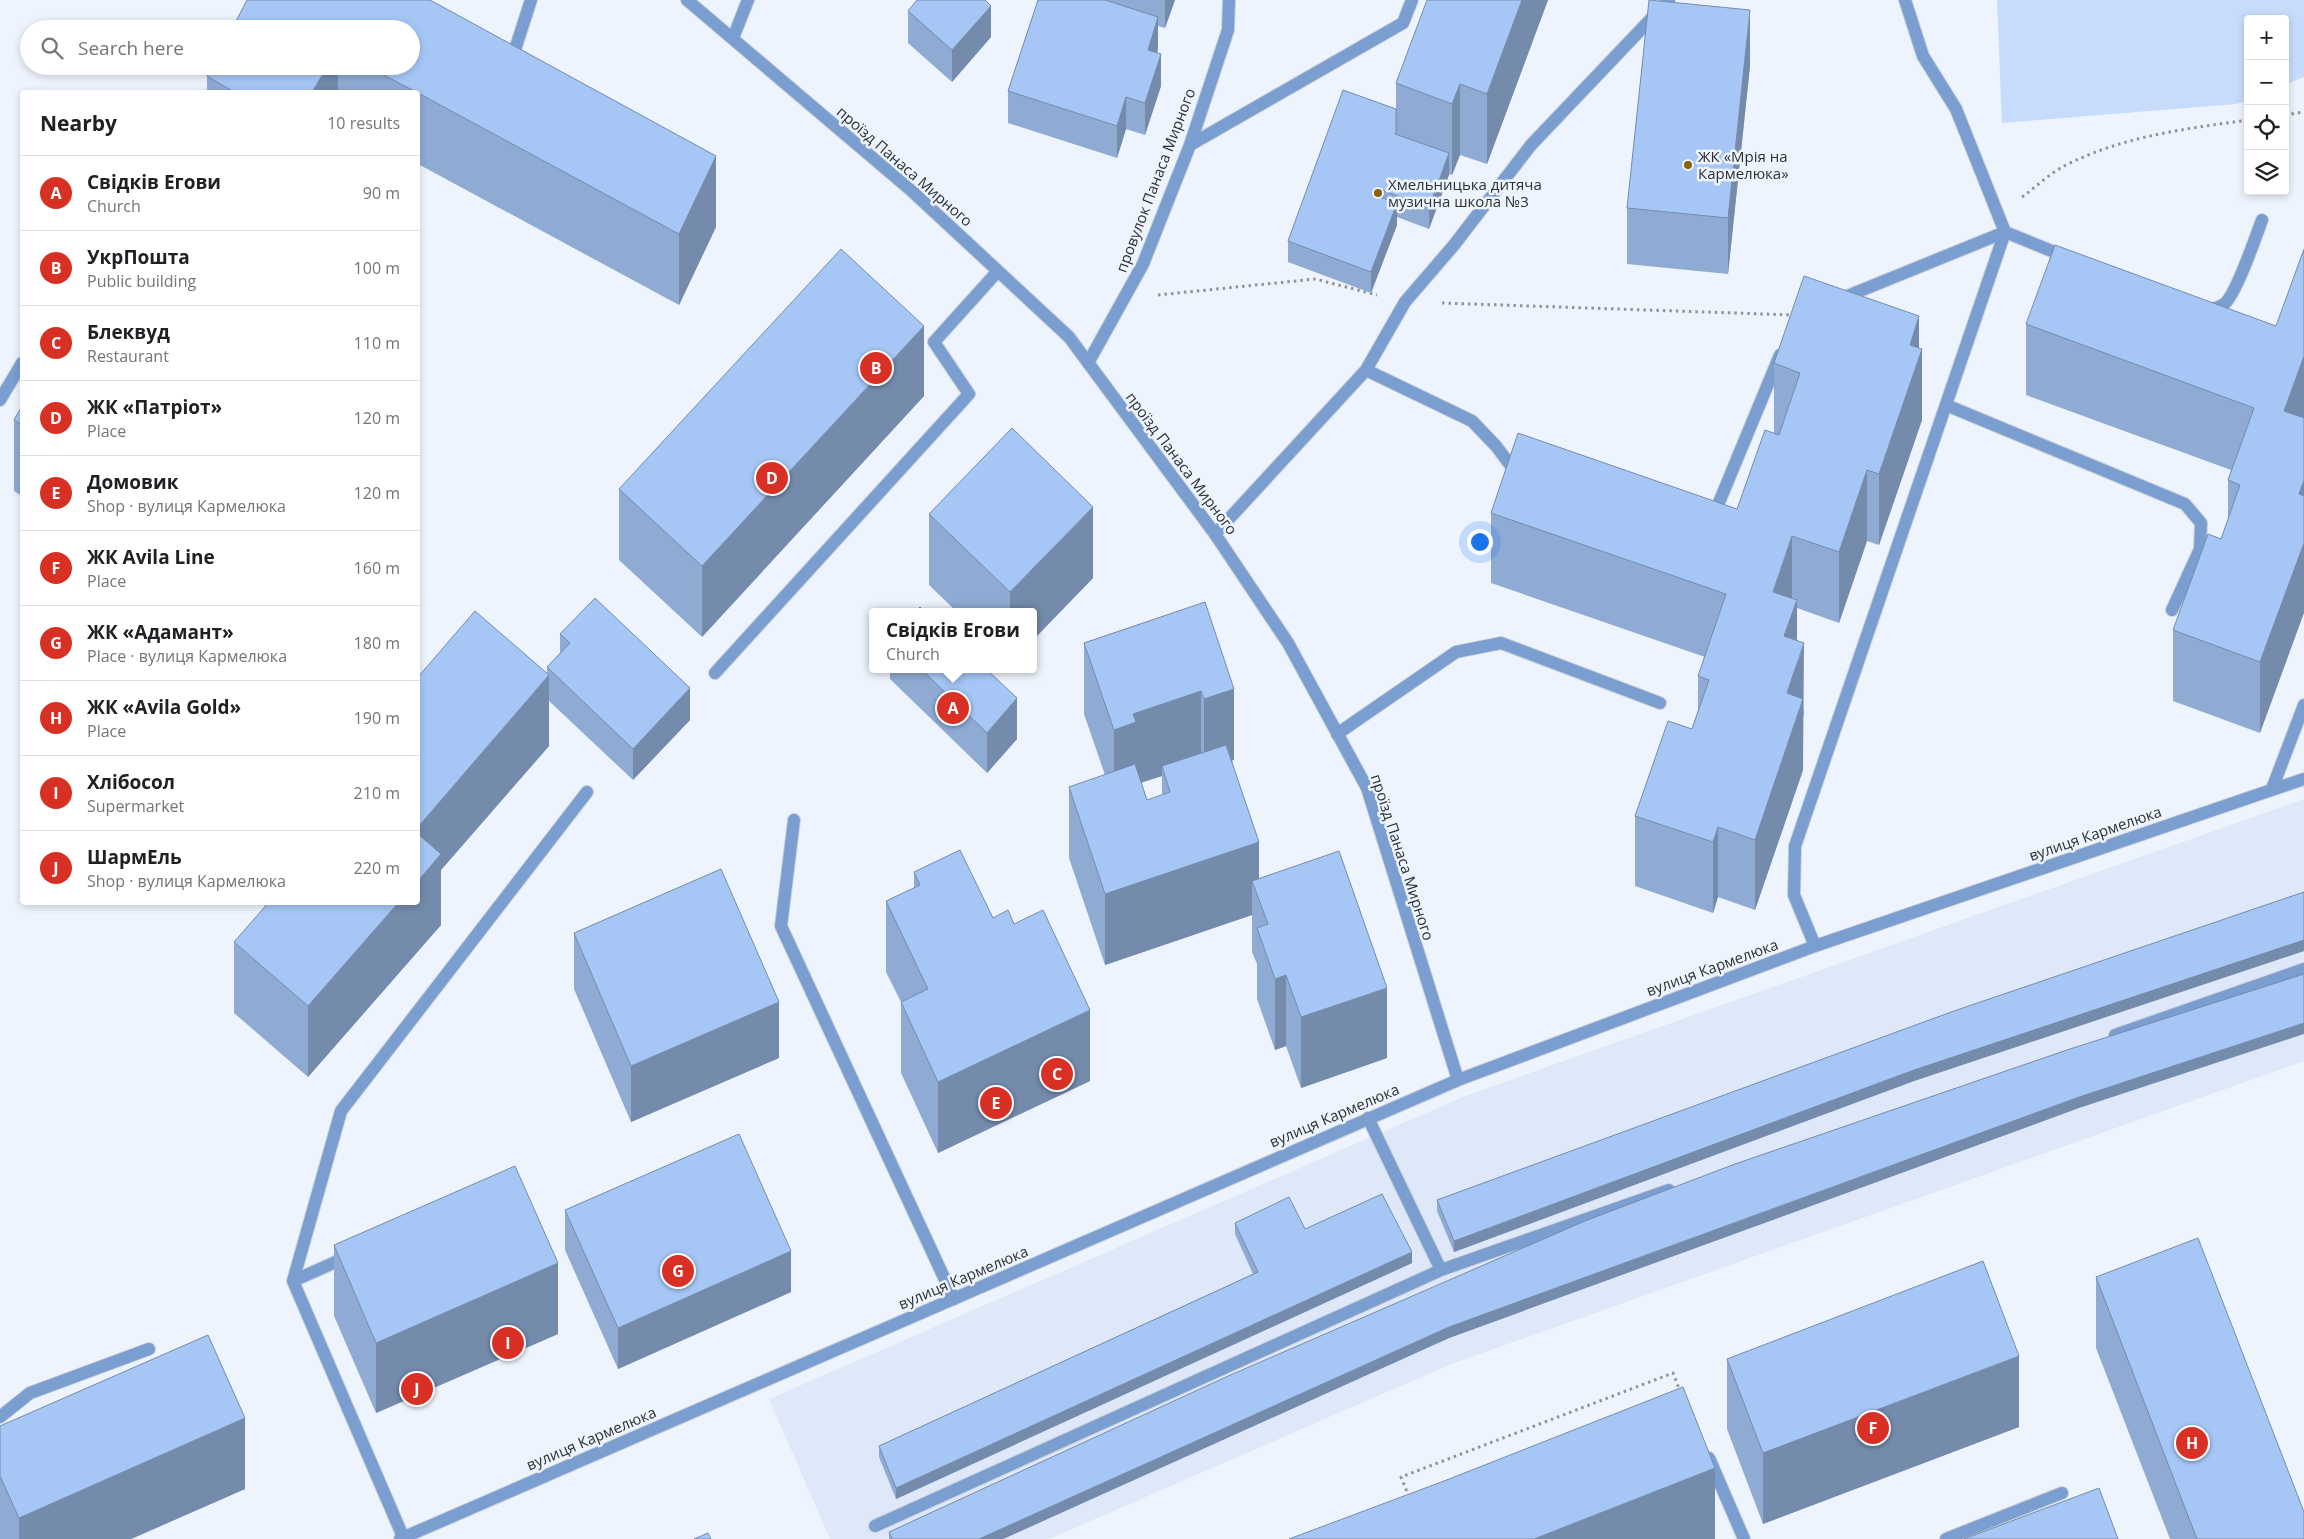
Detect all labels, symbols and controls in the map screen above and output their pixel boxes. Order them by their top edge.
map controls [2244,15,2289,195]
button: + [2244,15,2289,60]
search box [20,20,420,75]
icon: search [38,34,66,62]
text: Search here [78,35,184,61]
button: − [2244,60,2289,105]
street label: провулок Панаса Мирного [1111,85,1199,275]
street label: проїзд Панаса Мирного [833,101,977,231]
button: locate [2244,105,2289,150]
text: Nearby [40,109,117,137]
text: 10 results [327,112,400,134]
place label: ЖК «Мрія на Кармелюка» [1698,146,1789,183]
button: layers [2244,150,2289,195]
marker: ЖК «Мрія на Кармелюка» [1682,159,1694,171]
text: Свідків Егови [87,169,221,195]
place label: Хмельницька дитяча музична школа №3 [1388,174,1542,211]
text: A [50,182,62,204]
text: 90 m [363,182,400,204]
marker: Хмельницька дитяча музична школа №3 [1372,187,1384,199]
text: Church [87,195,141,217]
text: УкрПошта [87,244,190,270]
text: B [51,257,61,279]
text: 100 m [354,257,400,279]
text: Public building [87,270,196,292]
text: Блеквуд [87,319,170,345]
text: C [51,332,61,354]
text: 110 m [354,332,400,354]
text: Restaurant [87,345,169,367]
pin: B [860,349,892,387]
street label: проїзд Панаса Мирного [1122,388,1242,538]
text: ЖК «Патріот» [87,394,222,420]
text: D [50,407,62,429]
text: 120 m [354,407,400,429]
text: Place [87,420,126,442]
pin: D [756,459,788,497]
text: Домовик [87,469,178,495]
text: E [52,482,60,504]
text: 120 m [354,482,400,504]
text: Shop · вулиця Кармелюка [87,495,286,517]
your location [1467,529,1493,555]
text: ЖК Avila Line [87,544,215,570]
text: F [52,557,60,579]
text: 160 m [354,557,400,579]
text: Place [87,570,126,592]
popup [869,608,1037,673]
text: Свідків Егови [886,617,1020,643]
text: ЖК «Адамант» [87,619,234,645]
text: G [50,632,62,654]
text: 180 m [354,632,400,654]
text: Church [886,643,940,665]
text: Place · вулиця Кармелюка [87,645,287,667]
pin: A [937,689,969,727]
text: ЖК «Avila Gold» [87,694,241,720]
text: H [50,707,62,729]
text: 190 m [354,707,400,729]
text: Place [87,720,126,742]
text: Хлібосол [87,769,175,795]
street label: проїзд Панаса Мирного [1367,771,1439,943]
text: I [53,782,59,804]
text: 210 m [354,782,400,804]
text: Supermarket [87,795,184,817]
street label: вулиця Кармелюка [2026,801,2164,865]
text: ШармЕль [87,844,182,870]
text: J [53,857,59,879]
text: 220 m [354,857,400,879]
text: Shop · вулиця Кармелюка [87,870,286,892]
street label: вулиця Кармелюка [1643,934,1781,1000]
pin: C [1041,1055,1073,1093]
street label: вулиця Кармелюка [1266,1079,1402,1151]
pin: E [980,1084,1012,1122]
street label: вулиця Кармелюка [895,1241,1031,1313]
pin: G [662,1252,694,1290]
pin: I [492,1324,524,1362]
pin: J [401,1370,433,1408]
street label: вулиця Кармелюка [523,1402,659,1474]
pin: F [1857,1409,1889,1447]
pin: H [2176,1424,2208,1462]

